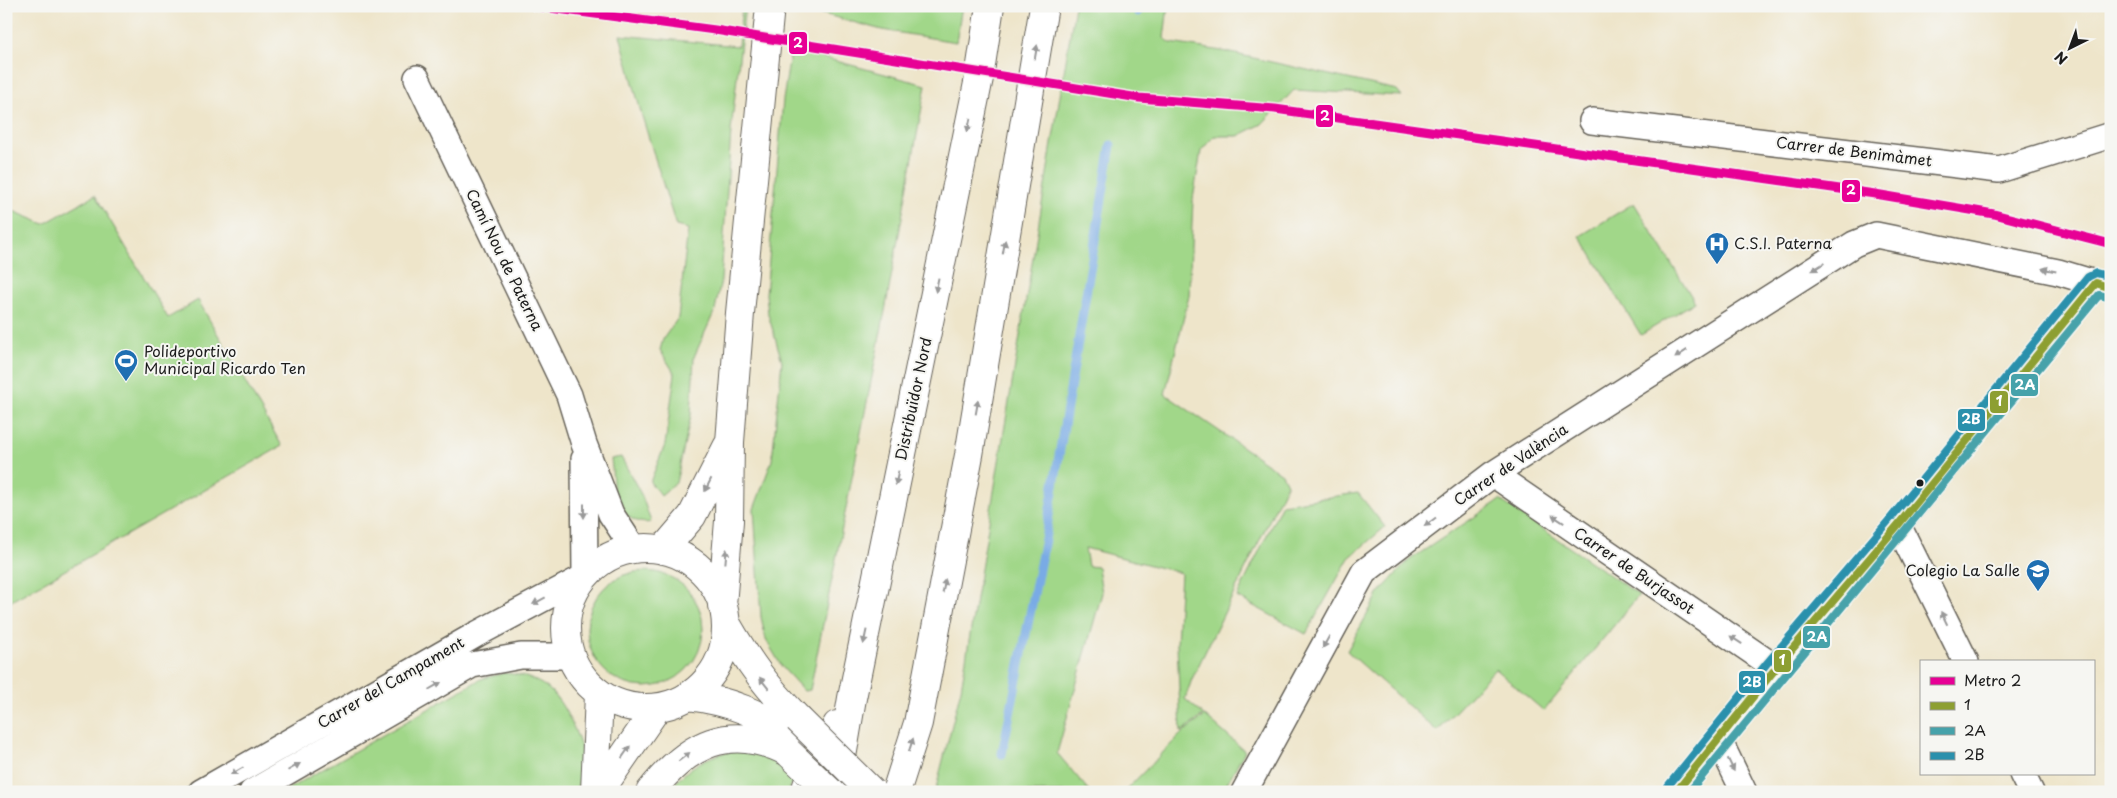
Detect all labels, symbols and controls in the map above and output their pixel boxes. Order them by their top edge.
north arrow [2044,22,2094,72]
line badge: 2 [788,31,808,55]
text: 2 [793,32,803,53]
one-way arrow [1033,44,1041,60]
text: N [2050,47,2072,70]
line badge: 2 [1315,104,1334,128]
text: 2 [1320,105,1330,126]
one-way arrow [965,118,973,134]
street label: Carrer de Benimàmet [1775,130,1933,171]
line badge: 2 [1841,179,1861,203]
text: 2 [1846,179,1856,200]
street label: Camí Nou de Paterna [461,184,550,335]
hospital icon: C.S.I. Paterna [1704,231,1730,265]
place label: C.S.I. Paterna [1734,231,1832,254]
one-way arrow [1000,238,1008,254]
one-way arrow [1811,262,1825,272]
one-way arrow [2040,266,2056,274]
one-way arrow [933,277,941,292]
street label: Distribuïdor Nord [888,335,937,462]
place label: Polideportivo Municipal Ricardo Ten [144,339,306,379]
sports icon: Polideportivo Municipal Ricardo Ten [113,348,139,382]
one-way arrow [1674,349,1687,358]
line badge: 2A [2010,373,2039,397]
text: 2A [2015,374,2035,395]
line badge: 1 [1989,390,2009,414]
text: 1 [1996,390,2003,411]
one-way arrow [973,399,981,415]
line badge: 2B [1957,408,1986,432]
text: 2B [1961,408,1981,429]
street label: Carrer de València [1448,416,1573,511]
one-way arrow [893,470,901,486]
one-way arrow [704,478,712,492]
unlabelled marker [1915,478,1925,488]
one-way arrow [580,503,588,519]
one-way arrow [1551,514,1565,524]
one-way arrow [1423,517,1437,527]
street label: Carrer de Burjassot [1570,521,1700,619]
one-way arrow [723,548,731,564]
place label: Colegio La Salle [1905,558,2020,581]
school or university icon: Colegio La Salle [2025,558,2051,592]
one-way arrow [940,579,948,594]
one-way arrow [532,597,547,605]
one-way arrow [1940,611,1948,625]
line badge: 2A [1802,625,1831,649]
text: 2A [1807,626,1827,647]
street label: Carrer del Campament [312,630,468,733]
one-way arrow [861,630,869,645]
one-way arrow [1322,635,1330,650]
one-way arrow [1729,635,1742,645]
line badge: 1 [1773,649,1792,673]
text: 1 [1779,649,1786,670]
legend [1920,660,2094,776]
text: Metro 2 [1964,668,2021,691]
line badge: 2B [1738,670,1766,694]
text: 2B [1742,671,1762,692]
one-way arrow [759,677,770,690]
one-way arrow [428,682,441,691]
text: 1 [1964,692,1971,715]
text: 2A [1964,718,1986,741]
one-way arrow [908,738,915,753]
text: 2B [1964,742,1985,765]
one-way arrow [621,745,631,758]
one-way arrow [677,752,691,762]
one-way arrow [1727,758,1735,772]
one-way arrow [287,763,301,772]
one-way arrow [230,767,243,776]

